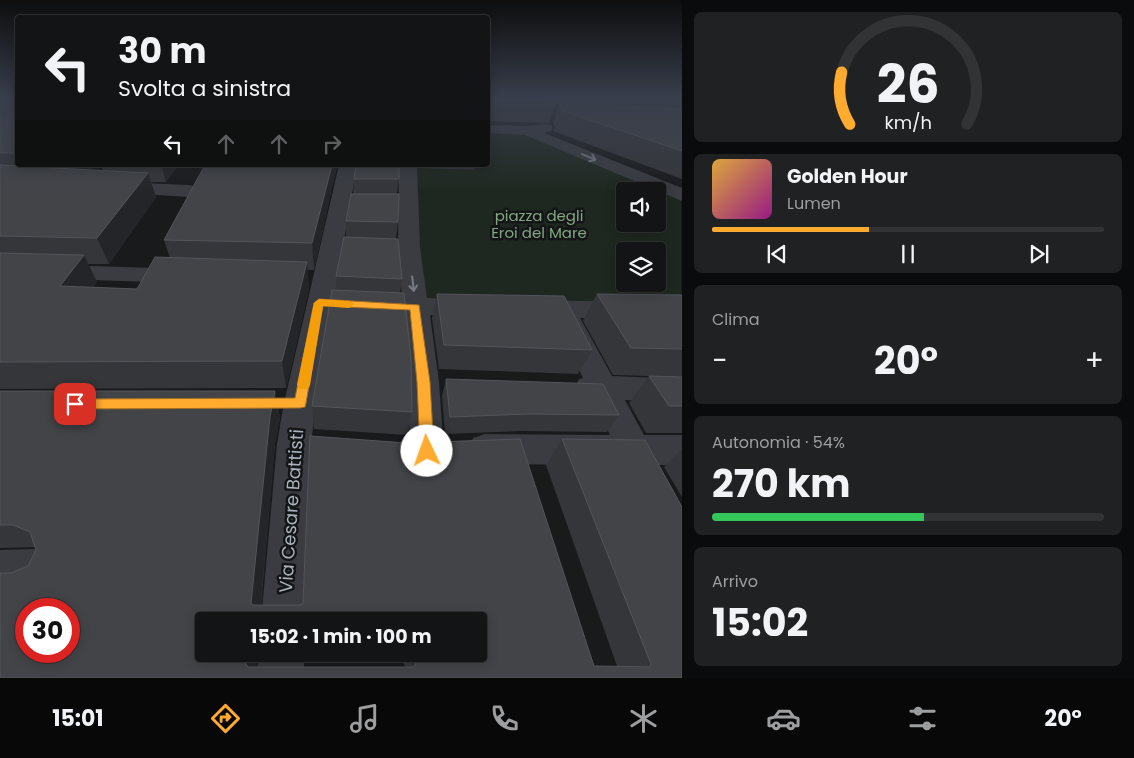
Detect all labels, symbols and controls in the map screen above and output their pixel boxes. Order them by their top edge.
text: 30 m [118,26,206,75]
icon: left [35,35,100,100]
text: 26 [877,48,939,121]
text: Svolta a sinistra [118,73,291,104]
text: km/h [884,110,932,135]
icon: left [159,130,187,158]
icon: ahead [212,130,240,158]
icon: ahead [265,130,293,158]
icon: right [318,130,346,158]
one-way arrow [581,153,596,162]
text: Golden Hour [787,163,908,190]
map controls [616,182,666,292]
button: sound [616,182,666,232]
text: Lumen [787,192,841,215]
park label: piazza degli Eroi del Mare [491,205,587,243]
icon: previous [763,240,791,268]
icon: pause [894,240,922,268]
icon: next [1025,240,1053,268]
button: layers [616,242,666,292]
one-way arrow [408,275,418,291]
text: Clima [712,308,760,331]
text: 20° [874,334,938,387]
text: − [712,341,727,380]
text: + [1085,341,1104,380]
pin [54,383,96,425]
icon: arrive [61,390,89,418]
position arrow [400,424,452,476]
street label: Via Cesare Battisti [273,428,309,594]
text: Autonomia · 54% [712,431,845,454]
text: 270 km [712,457,851,510]
text: Arrivo [712,570,758,593]
text: 15:02 [712,596,808,649]
speed limit sign: 30 [15,598,80,663]
text: 15:02 · 1 min · 100 m [250,623,432,650]
icon: directions [208,701,243,736]
icon: music [347,701,382,736]
icon: phone [487,701,522,736]
icon: climate [626,701,661,736]
icon: car [766,701,801,736]
icon: filters [905,701,940,736]
text: 15:01 [52,703,104,734]
text: 20° [1045,703,1082,734]

